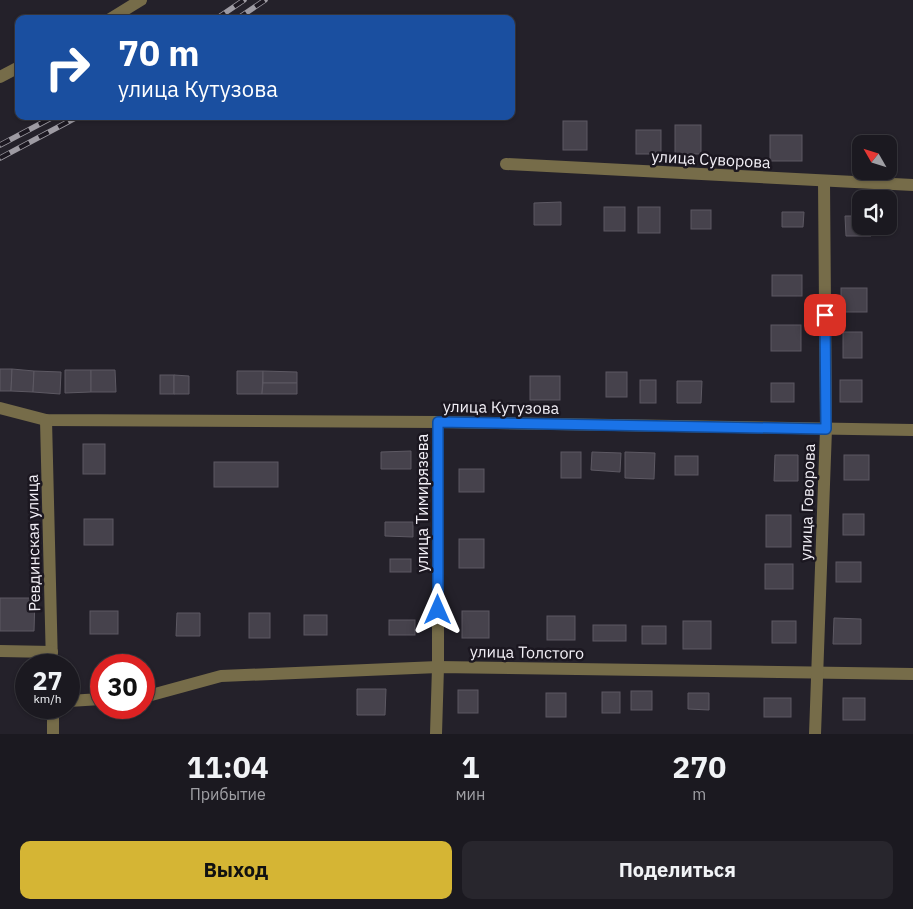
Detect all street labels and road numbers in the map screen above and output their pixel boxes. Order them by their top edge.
street label: улица Суворова [651,146,772,172]
street label: улица Кутузова [443,396,560,418]
street label: улица Тимирязева [412,433,432,572]
street label: улица Говорова [795,443,819,561]
street label: Ревдинская улица [22,474,44,612]
street label: улица Толстого [470,641,584,663]

